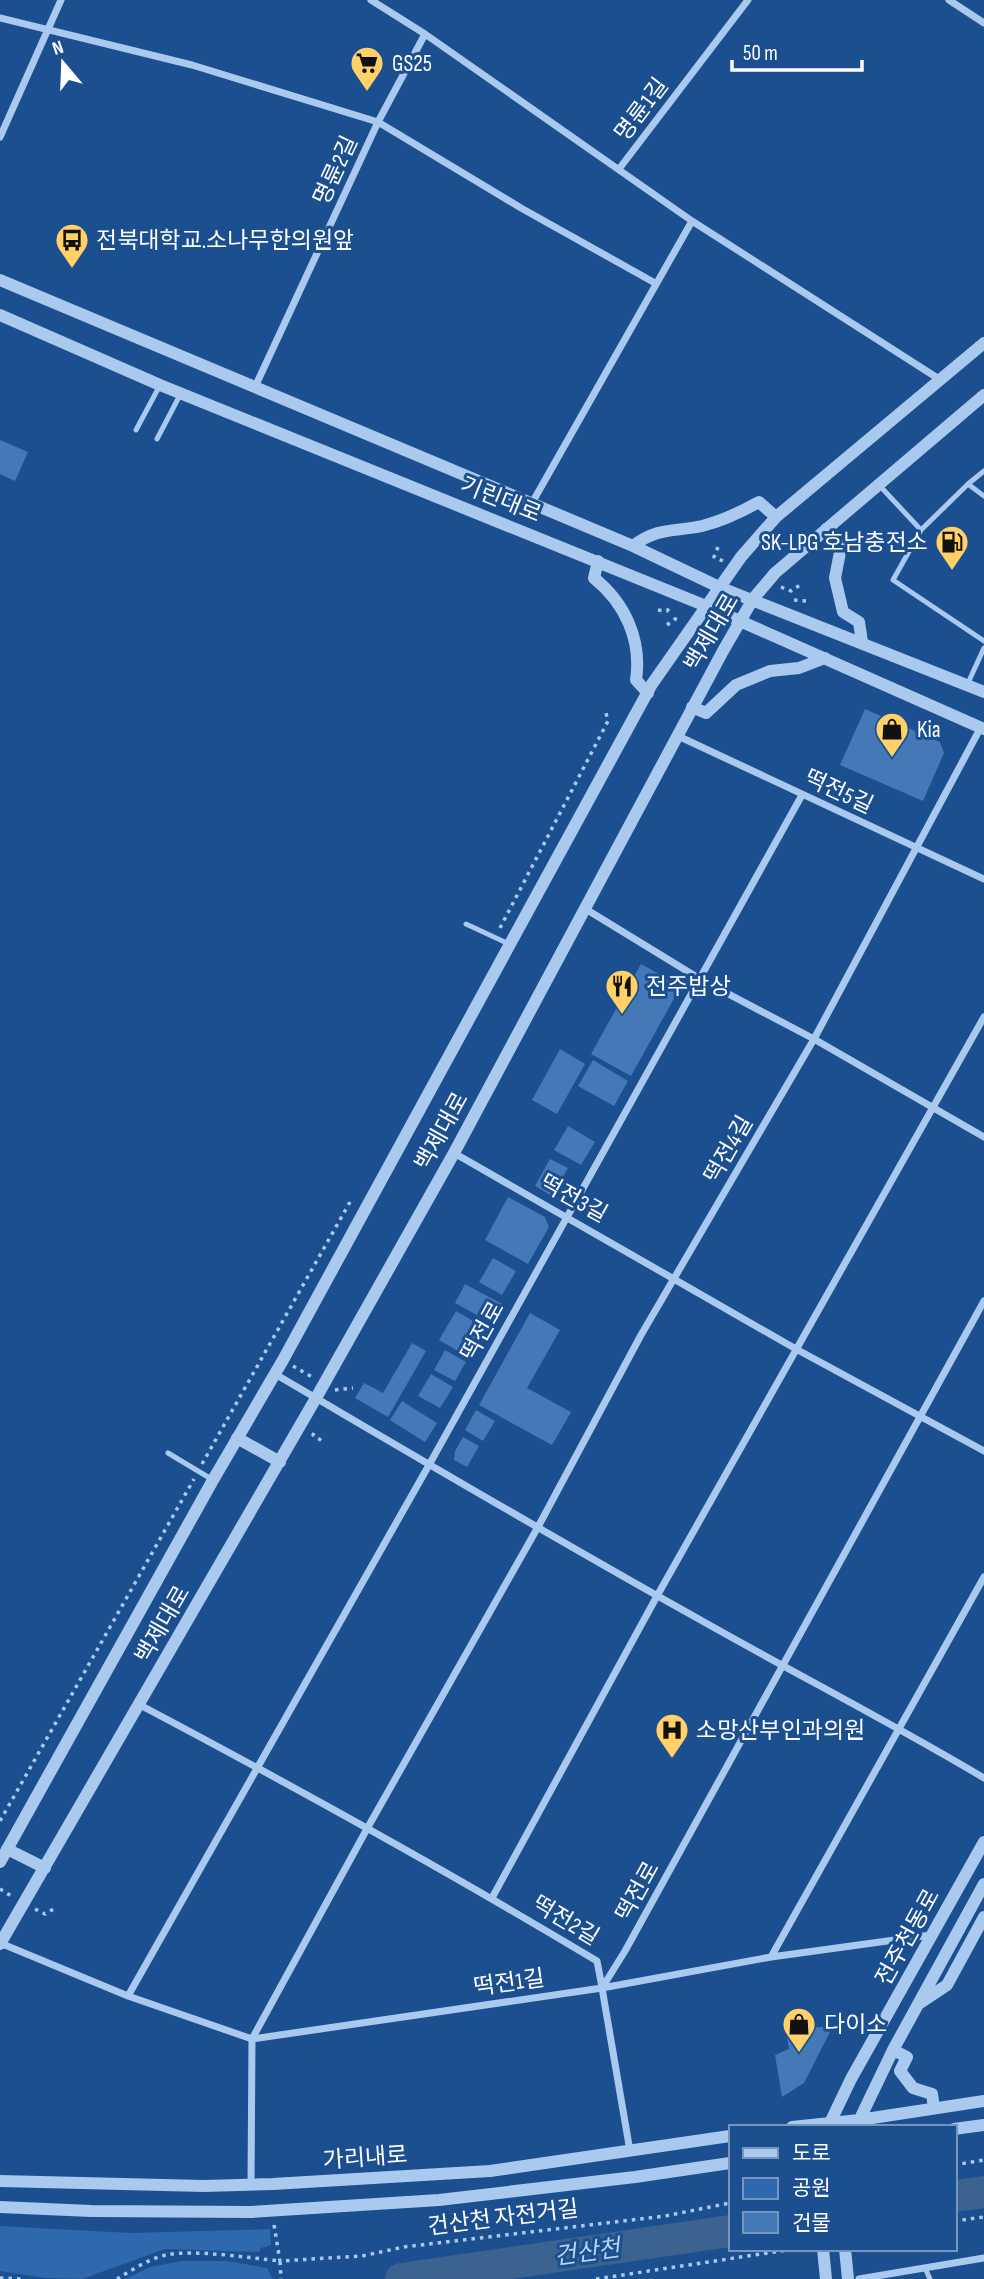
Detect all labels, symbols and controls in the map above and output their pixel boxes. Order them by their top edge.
north arrow [28,28,98,98]
scale bar [732,28,862,72]
text: N [49,36,66,61]
text: 50 m [743,41,778,66]
supermarket icon: GS25 [348,44,386,93]
place label: GS25 [392,50,432,78]
street label: 명륜1길 [609,73,675,147]
street label: 명륜2길 [308,131,364,209]
bus stop icon: 전북대학교.소나무한의원앞 [53,221,91,270]
place label: 전북대학교.소나무한의원앞 [96,227,354,255]
street label: 기린대로 [456,471,545,529]
fuel station icon: SK-LPG 호남충전소 [933,523,971,572]
place label: SK-LPG 호남충전소 [761,529,928,557]
street label: 백제대로 [679,589,745,676]
shop icon: Kia [873,710,911,759]
place label: Kia [917,716,941,744]
street label: 떡전5길 [800,764,877,820]
restaurant icon: 전주밥상 [603,967,641,1016]
place label: 전주밥상 [646,973,731,1001]
street label: 백제대로 [409,1088,475,1175]
street label: 떡전4길 [698,1111,759,1188]
street label: 떡전3길 [535,1169,612,1229]
street label: 떡전로 [455,1297,511,1366]
street label: 백제대로 [130,1581,196,1668]
hospital icon: 소망산부인과의원 [653,1711,691,1760]
place label: 소망산부인과의원 [696,1717,865,1745]
street label: 떡전로 [610,1857,666,1926]
street label: 전주천동로 [870,1884,946,1991]
street label: 떡전2길 [527,1890,604,1952]
street label: 떡전1길 [472,1964,547,2002]
shop icon: 다이소 [780,2005,818,2054]
place label: 다이소 [824,2011,887,2039]
legend [729,2125,956,2251]
street label: 가리내로 [322,2141,408,2175]
text: 도로 [792,2141,831,2166]
text: 공원 [792,2176,831,2201]
street label: 건산천 자전거길 [426,2195,580,2241]
text: 건물 [792,2211,831,2236]
water label: 건산천 [552,2233,625,2271]

